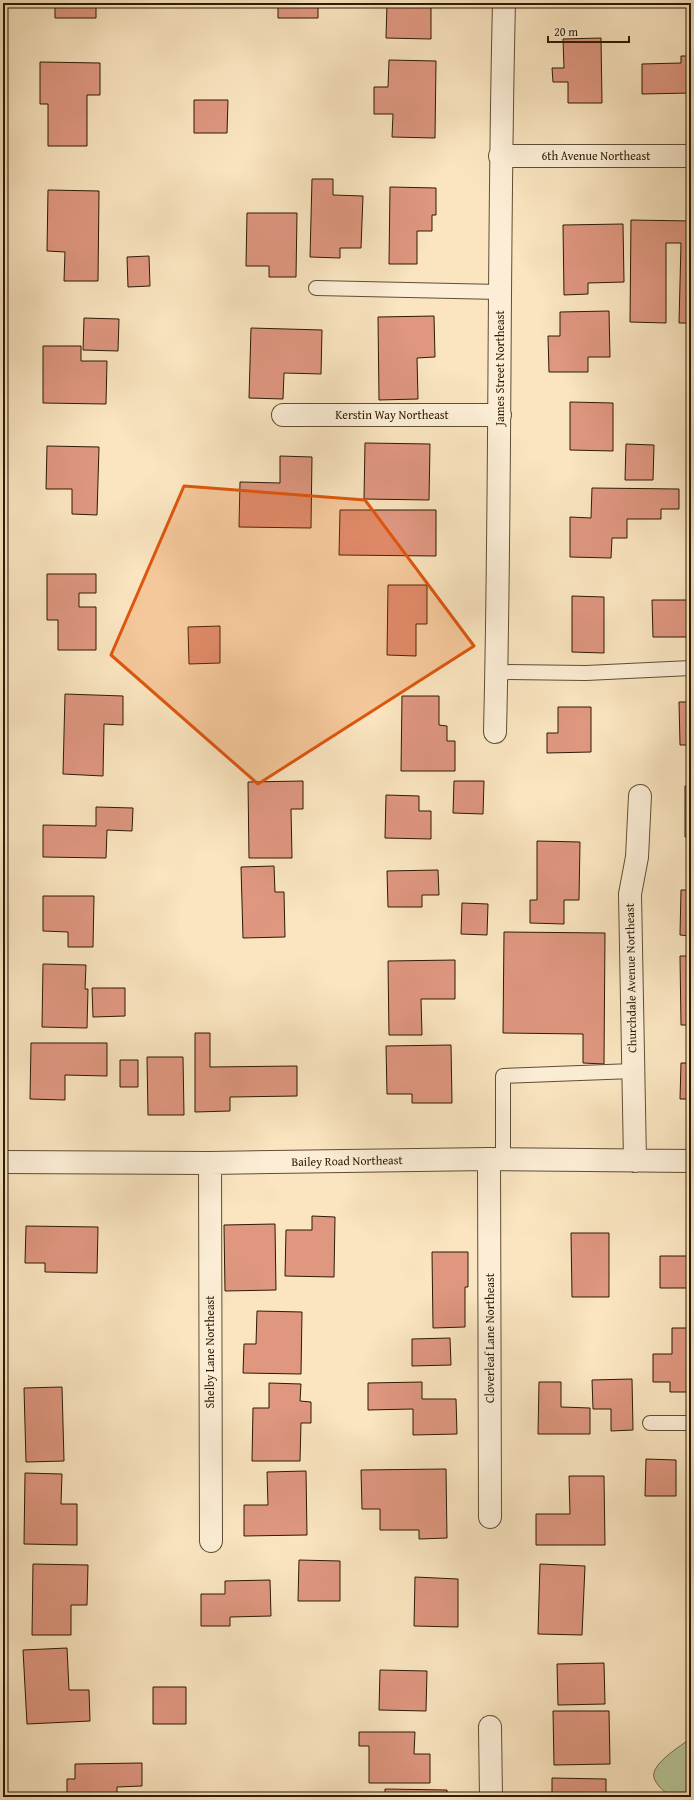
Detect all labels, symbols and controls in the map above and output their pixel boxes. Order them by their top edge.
scale bar [548,18,629,44]
text: 20 m [554,23,578,40]
street label: 6th Avenue Northeast [541,147,651,164]
street label: James Street Northeast [491,309,508,428]
street label: Kerstin Way Northeast [335,406,450,423]
street label: Churchdale Avenue Northeast [621,902,640,1053]
street label: Bailey Road Northeast [291,1151,404,1170]
street label: Cloverleaf Lane Northeast [481,1272,498,1403]
street label: Shelby Lane Northeast [201,1295,218,1409]

